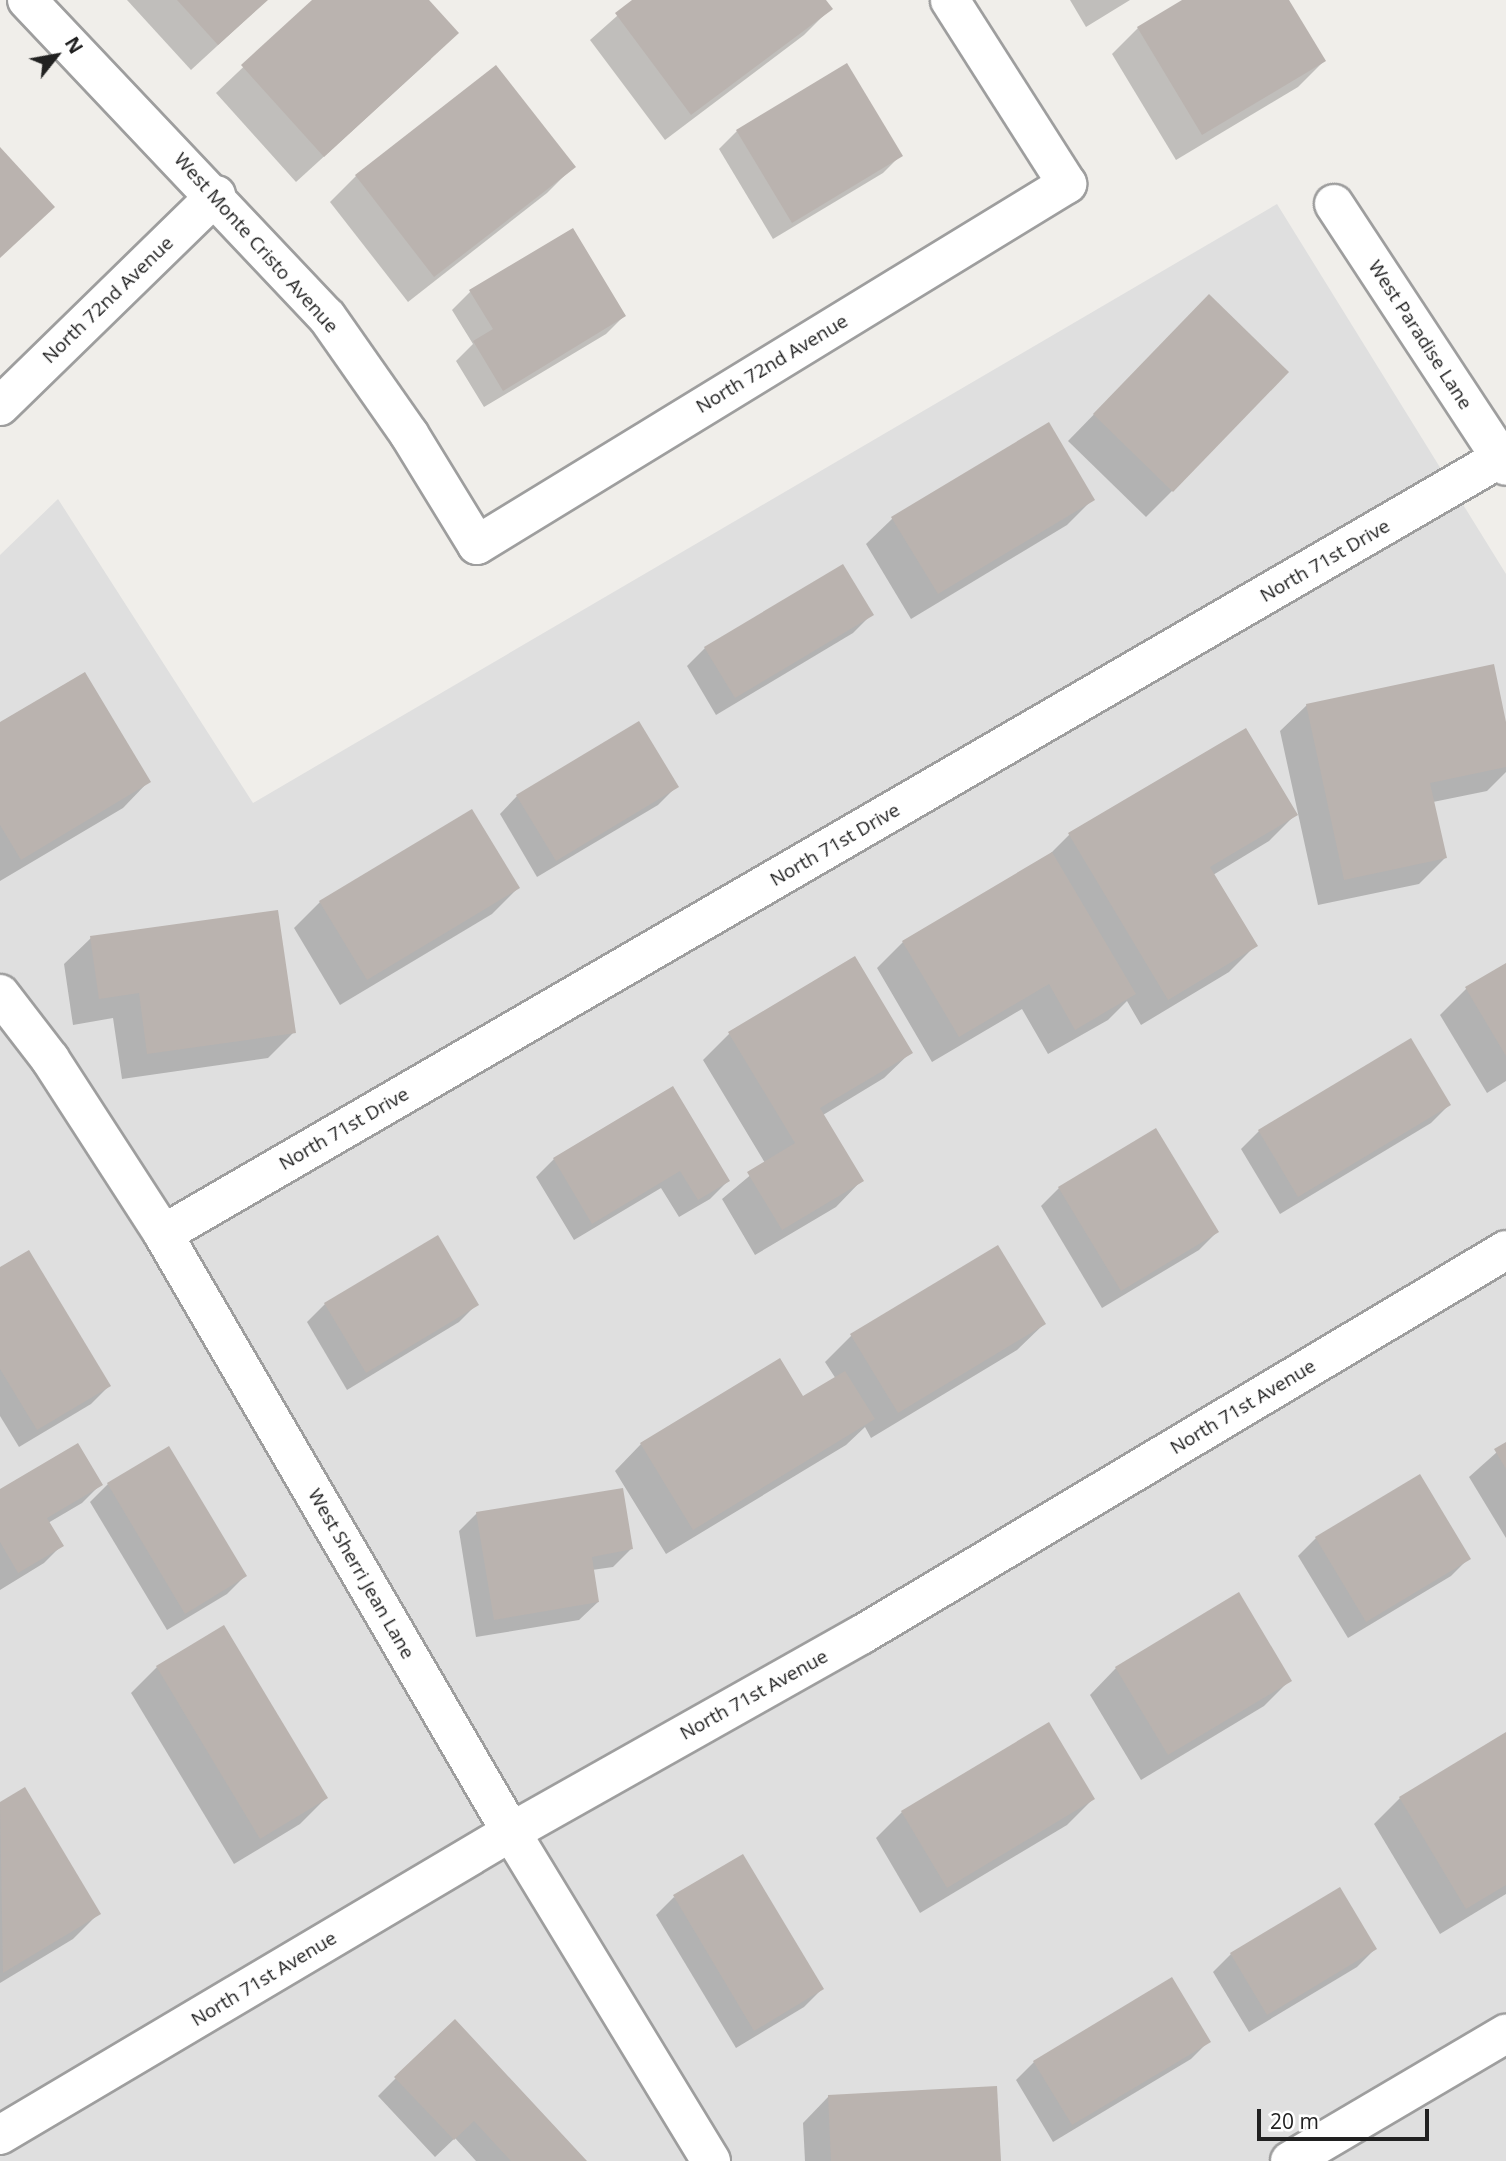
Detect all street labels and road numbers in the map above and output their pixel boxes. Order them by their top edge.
street label: West Monte Cristo Avenue [169,148,343,338]
street label: North 72nd Avenue [38,232,178,368]
street label: West Paradise Lane [1363,256,1477,414]
street label: North 72nd Avenue [692,310,852,418]
street label: North 71st Drive [1256,515,1394,607]
street label: North 71st Drive [766,799,904,891]
street label: North 71st Drive [275,1083,413,1175]
street label: North 71st Avenue [1166,1355,1320,1459]
street label: West Sherri Jean Lane [303,1485,419,1663]
street label: North 71st Avenue [676,1645,832,1745]
street label: North 71st Avenue [187,1927,341,2031]

